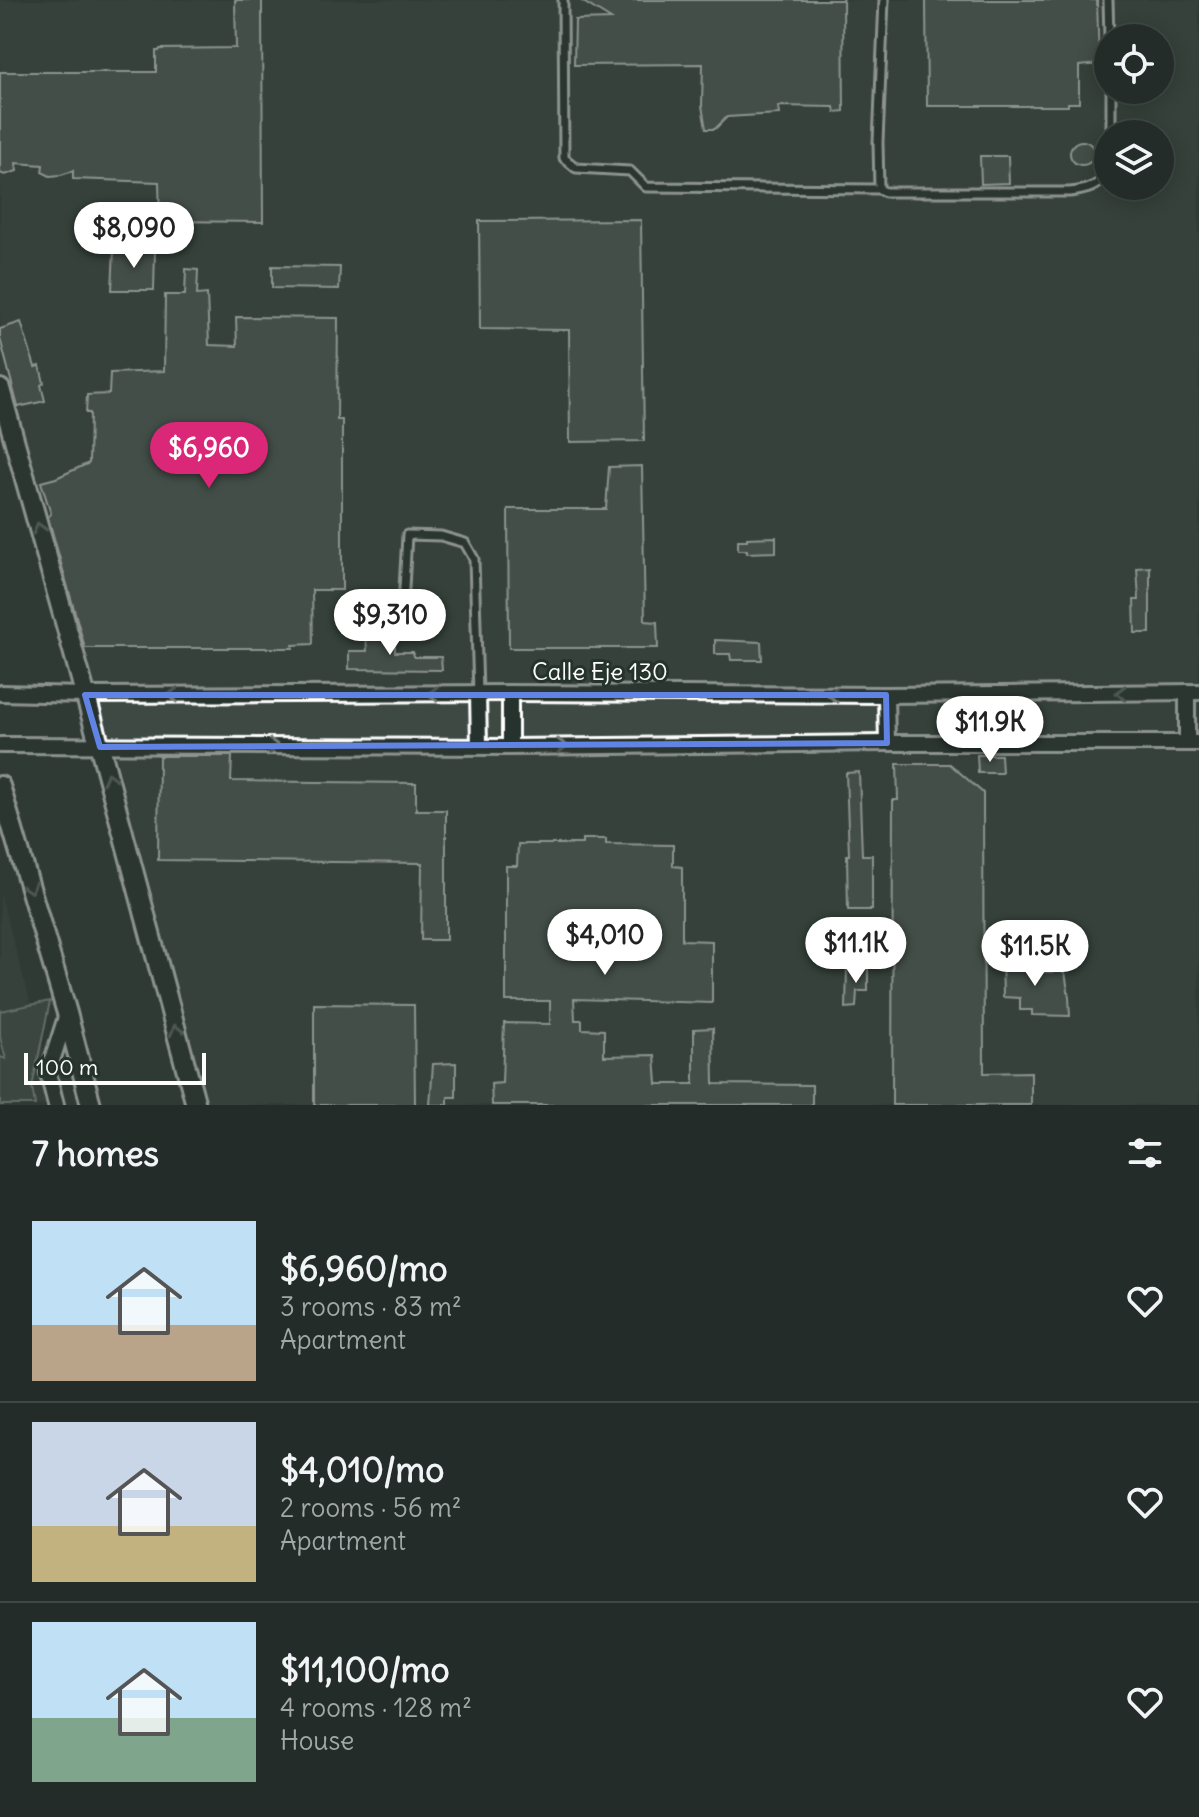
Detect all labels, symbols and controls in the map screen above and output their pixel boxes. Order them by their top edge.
map controls [1094,24,1174,200]
button: locate [1094,24,1174,104]
button: layers [1094,120,1174,200]
pin: $8,090 [69,202,199,270]
text: $8,090 [92,211,176,244]
pin: $6,960 [144,422,274,490]
text: $6,960 [168,431,250,464]
one-way arrow [31,522,48,536]
pin: $9,310 [325,589,455,657]
text: $9,310 [352,598,428,631]
street label: Calle Eje 130 [532,656,668,686]
one-way arrow [1114,684,1127,702]
one-way arrow [426,685,439,703]
one-way arrow [166,686,179,704]
one-way arrow [826,686,839,704]
pin: $11.9K [925,696,1055,764]
text: $11.9K [954,705,1026,738]
one-way arrow [268,737,281,755]
one-way arrow [556,737,569,755]
one-way arrow [101,772,118,786]
one-way arrow [21,880,37,894]
pin: $4,010 [540,909,670,977]
pin: $11.1K [791,917,921,985]
text: $4,010 [565,918,645,951]
pin: $11.5K [970,920,1100,988]
text: $11.1K [823,926,889,959]
text: $11.5K [999,929,1071,962]
one-way arrow [168,1023,185,1037]
scale bar [24,1049,206,1085]
text: 100 m [36,1053,98,1081]
icon: filters [1123,1131,1167,1175]
text: 7 homes [32,1132,159,1175]
text: $6,960/mo [280,1247,448,1290]
icon: home [96,1253,192,1349]
icon: heart [1123,1279,1167,1323]
text: 3 rooms · 83 m² [280,1290,462,1323]
text: Apartment [280,1323,406,1356]
text: $4,010/mo [280,1448,444,1491]
icon: home [96,1454,192,1550]
icon: heart [1123,1480,1167,1524]
text: 2 rooms · 56 m² [280,1491,461,1524]
text: Apartment [280,1524,406,1557]
text: $11,100/mo [280,1648,450,1691]
icon: home [96,1654,192,1750]
icon: heart [1123,1680,1167,1724]
text: 4 rooms · 128 m² [280,1691,472,1724]
text: House [280,1724,354,1757]

